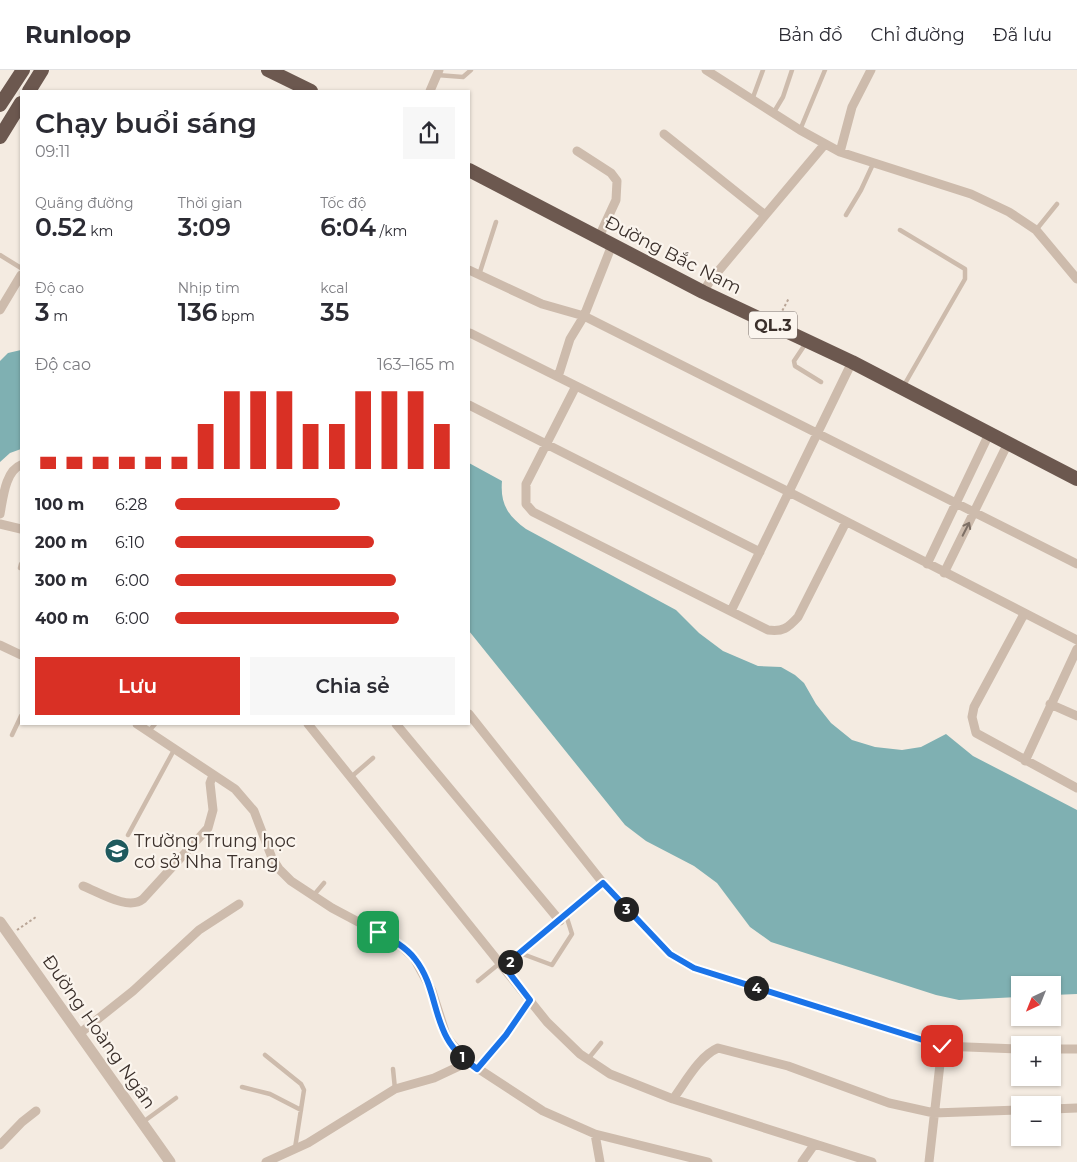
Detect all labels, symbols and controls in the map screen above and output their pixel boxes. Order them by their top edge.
text: Runloop [25,20,131,49]
text: Bản đồ [778,24,843,46]
text: Chỉ đường [871,24,965,46]
text: Đã lưu [993,24,1052,46]
text: Chạy buổi sáng [35,106,257,140]
button: share [403,107,455,159]
text: 09:11 [35,142,70,161]
text: Quãng đường [35,194,134,212]
text: Thời gian [178,194,242,212]
text: Tốc độ [320,194,366,212]
street label: Đường Bắc Nam [601,211,745,299]
text: 0.52 [35,212,87,242]
text: 3:09 [178,212,231,242]
text: 6:04 [320,212,376,242]
text: km [87,222,113,240]
text: /km [376,222,407,240]
text: Độ cao [35,279,84,297]
text: Nhịp tim [178,279,240,297]
text: kcal [320,279,348,297]
text: 3 [35,297,50,327]
text: 136 [178,297,217,327]
text: 35 [320,297,349,327]
text: m [50,307,68,325]
text: bpm [217,307,255,325]
road number: QL.3 [749,312,797,338]
text: Độ cao [35,355,91,374]
text: 163–165 m [377,355,455,374]
text: 100 m [35,495,84,514]
text: 6:28 [115,495,147,514]
one-way arrow [962,522,971,537]
text: 200 m [35,533,87,552]
text: 6:10 [115,533,145,552]
text: 300 m [35,571,88,590]
text: 6:00 [115,571,149,590]
text: 400 m [35,609,89,628]
text: 6:00 [115,609,149,628]
button: Lưu [35,657,240,715]
button: Chia sẻ [250,657,455,715]
place label: Trường Trung học cơ sở Nha Trang [134,830,296,873]
school or university icon: Trường Trung học cơ sở Nha Trang [104,838,130,864]
pin: 3 [614,896,638,922]
text: 3 [622,900,631,918]
pin [357,911,399,953]
icon: arrive [364,918,392,946]
pin: 2 [498,950,522,974]
street label: Đường Hoàng Ngân [38,951,160,1113]
text: 2 [506,953,515,971]
pin: 4 [744,976,768,1000]
north arrow [1011,976,1061,1026]
map controls [1011,976,1061,1146]
text: 4 [752,979,761,997]
pin [921,1025,963,1067]
icon: check [928,1032,956,1060]
button: + [1011,1036,1061,1086]
pin: 1 [450,1044,474,1070]
text: 1 [460,1048,465,1066]
button: − [1011,1096,1061,1146]

